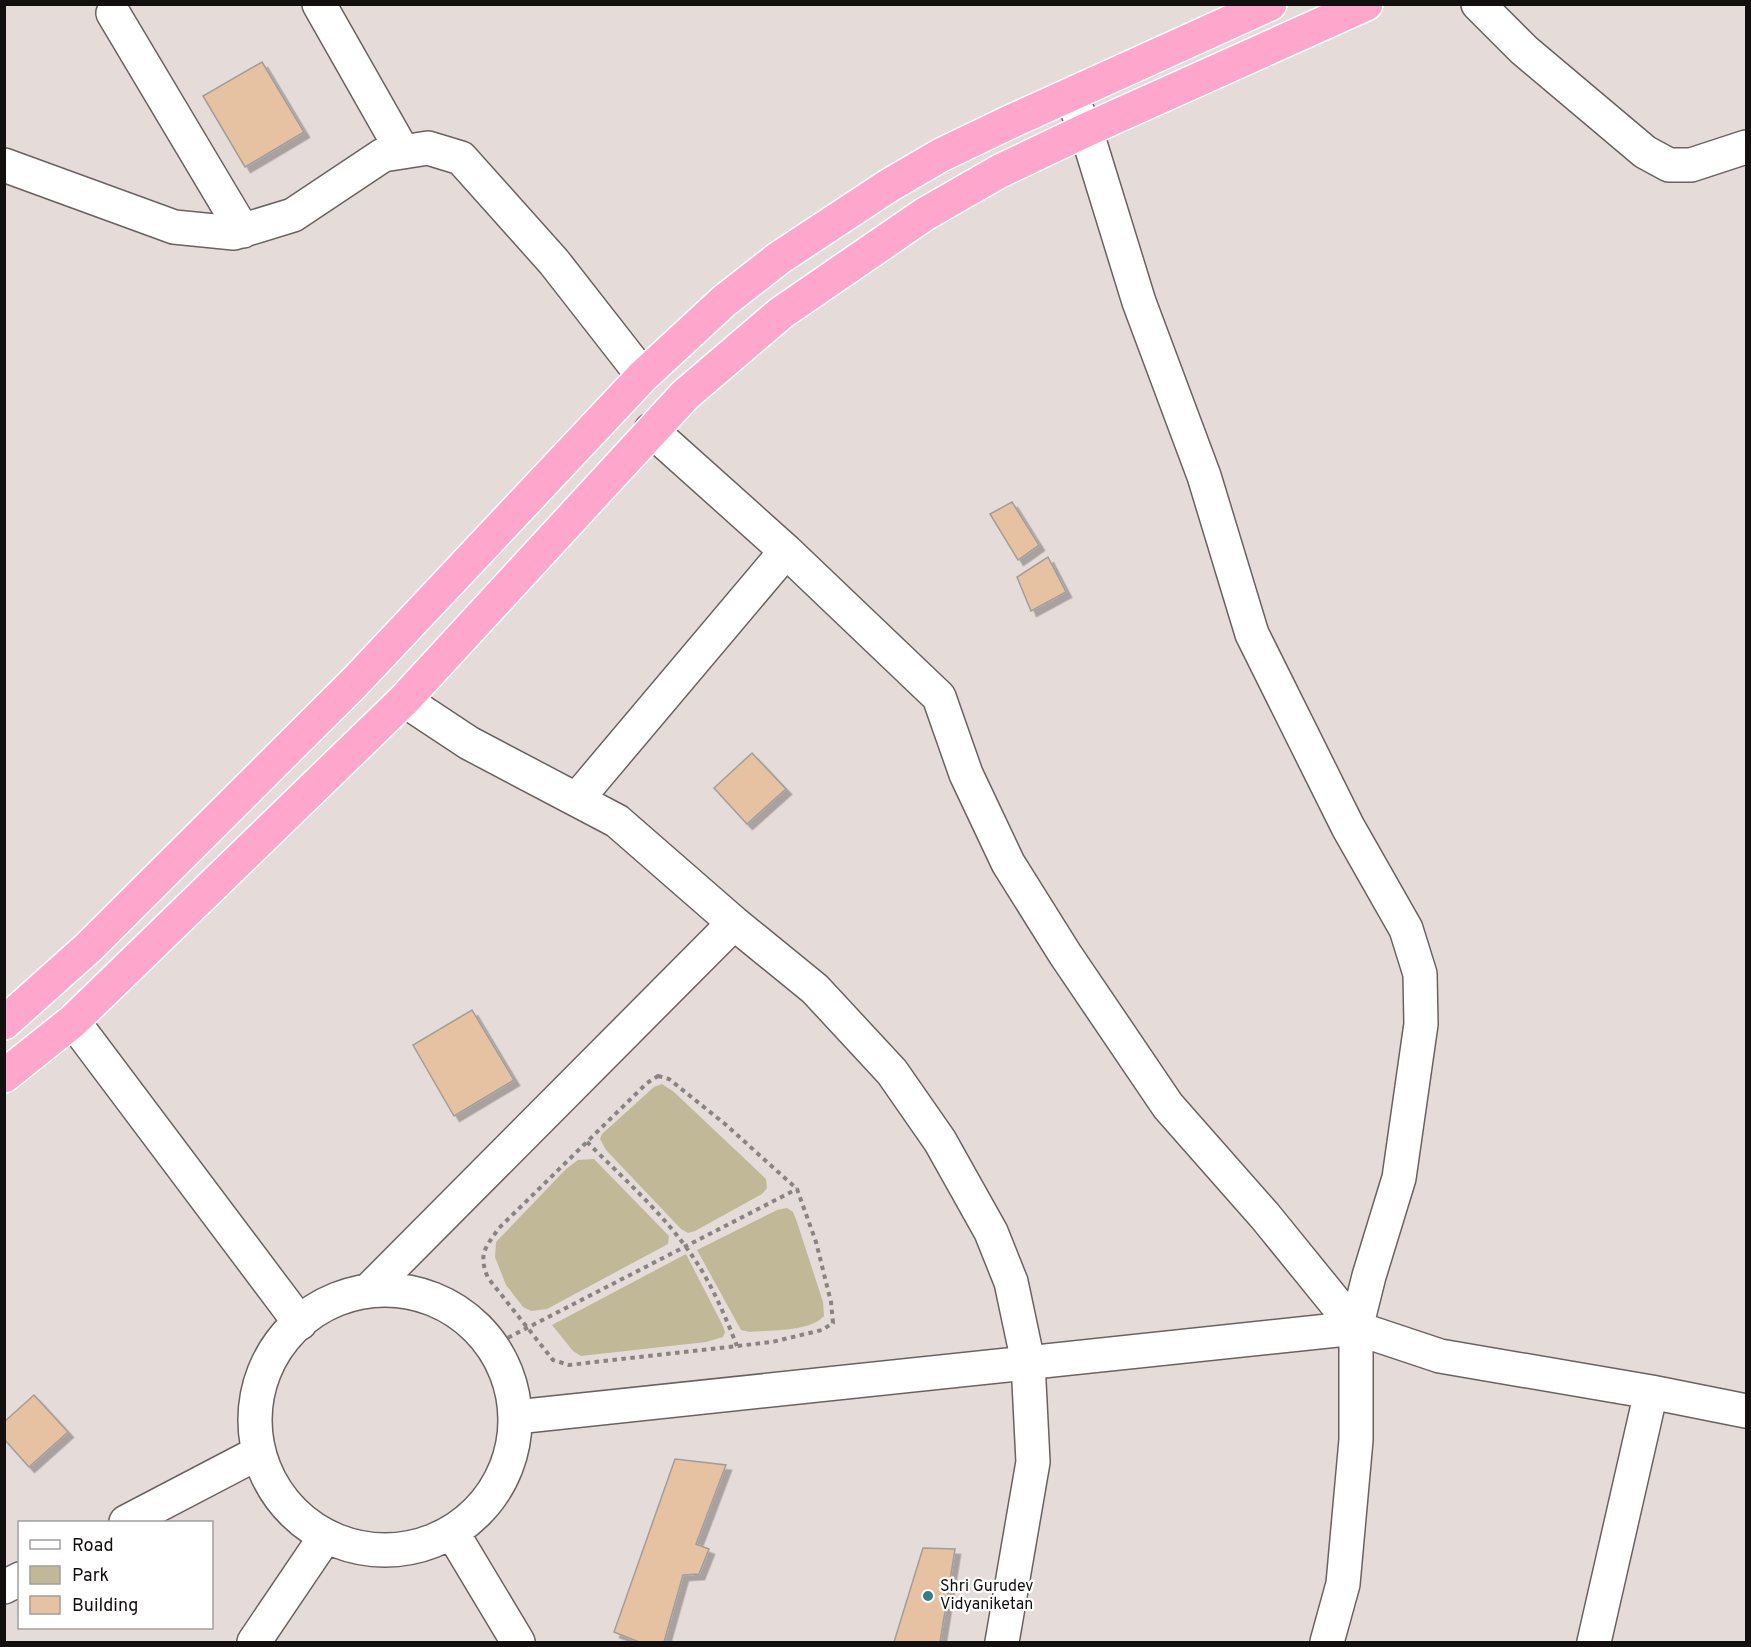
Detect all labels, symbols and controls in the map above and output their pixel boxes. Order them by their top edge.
legend [18,1521,213,1629]
text: Road [72,1535,114,1558]
text: Park [72,1565,109,1588]
place label: Shri Gurudev Vidyaniketan [940,1577,1033,1615]
marker: Shri Gurudev Vidyaniketan [921,1589,935,1603]
text: Building [72,1595,138,1618]

